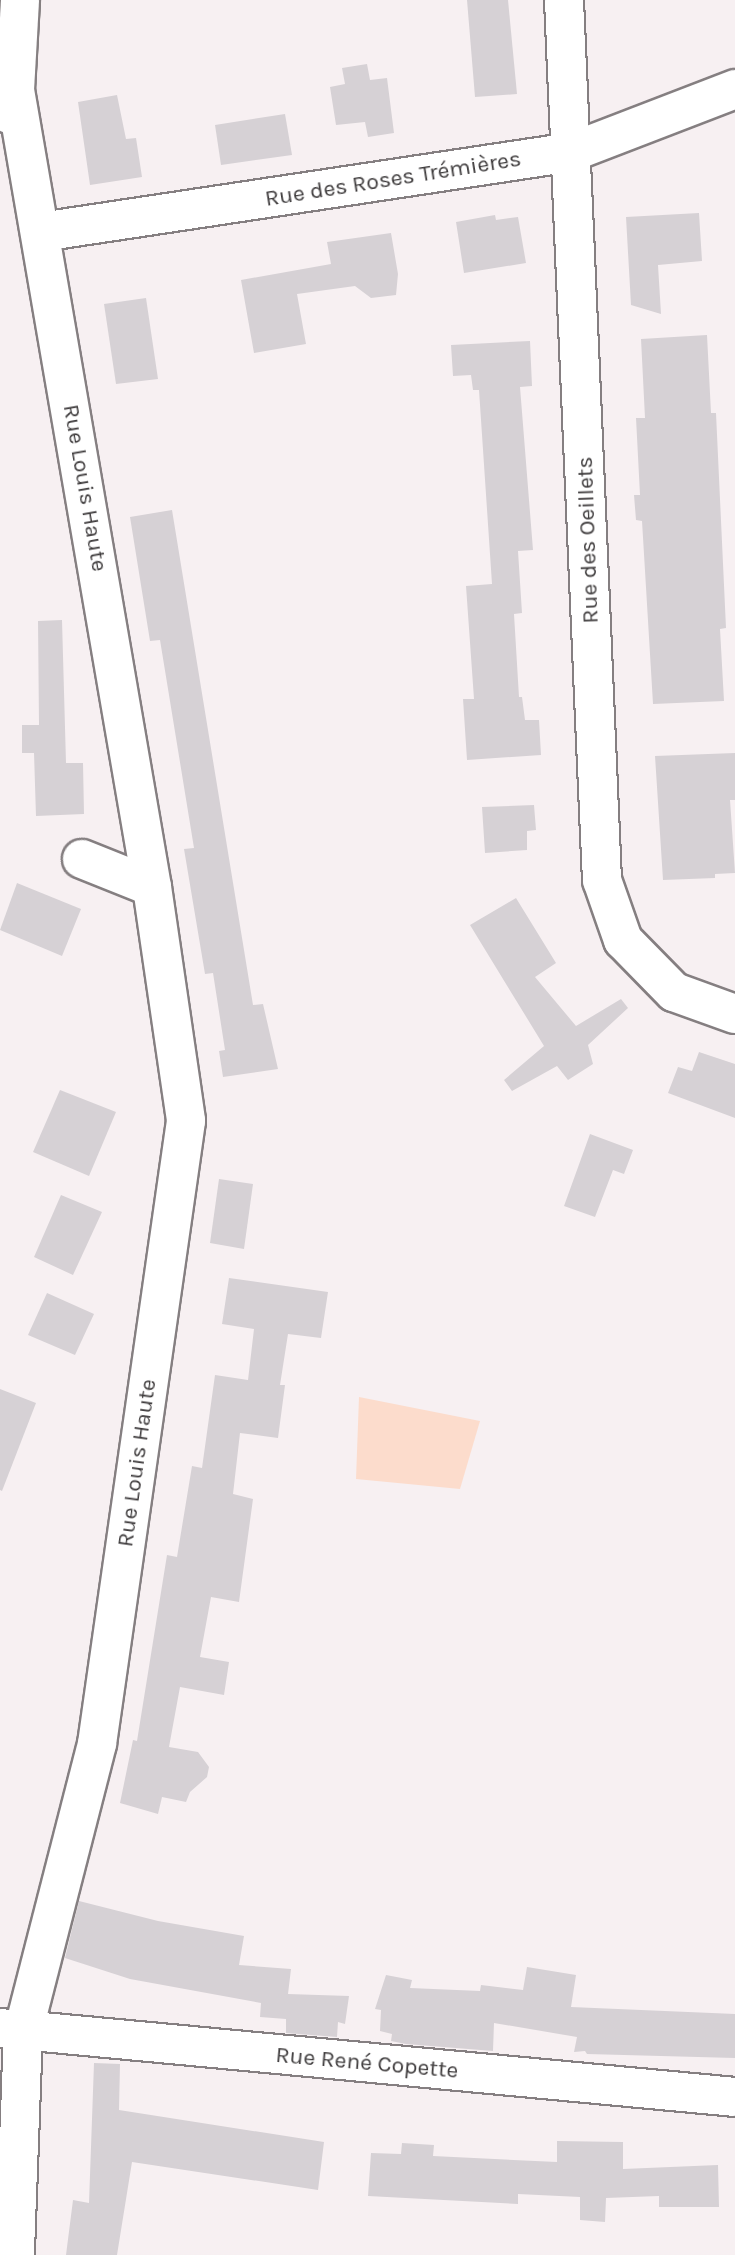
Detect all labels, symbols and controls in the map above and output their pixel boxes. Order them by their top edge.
street label: Rue des Roses Trémières [263,145,523,213]
street label: Rue Louis Haute [57,402,113,574]
street label: Rue des Oeillets [571,456,605,624]
street label: Rue Louis Haute [112,1377,162,1549]
street label: Rue René Copette [274,2041,460,2085]

